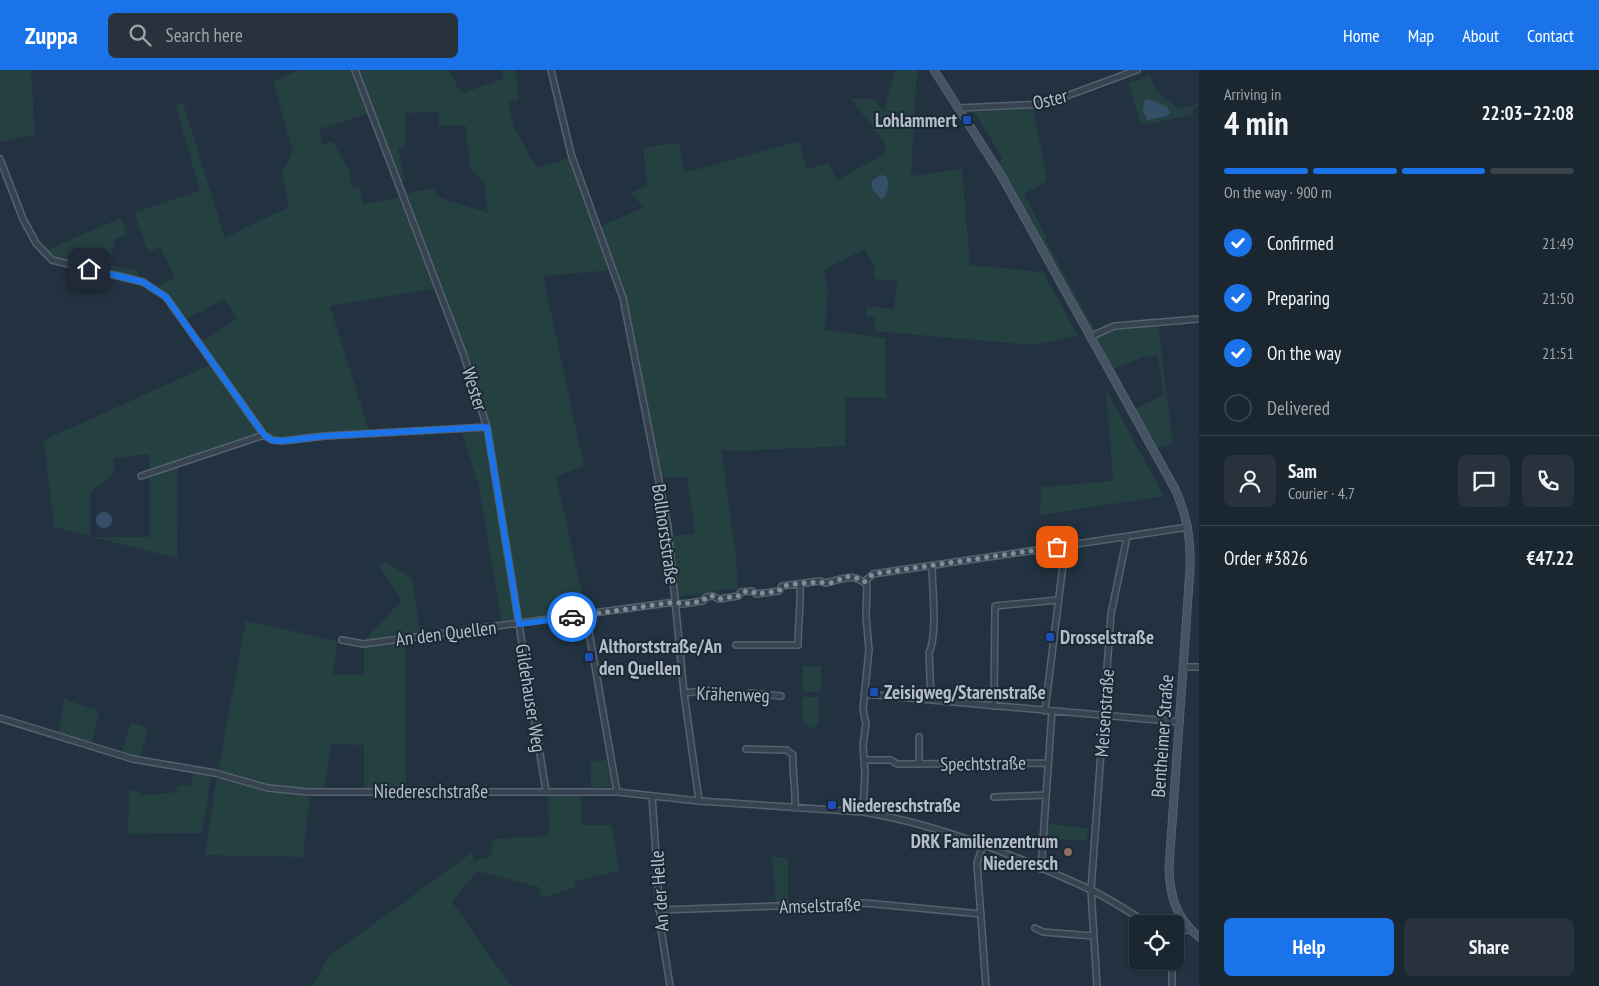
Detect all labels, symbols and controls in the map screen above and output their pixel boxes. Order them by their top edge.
search box [108,13,458,58]
text: Zuppa [25,20,78,51]
icon: search [126,21,154,49]
text: Search here [166,23,243,47]
text: Home [1343,24,1380,47]
text: Map [1408,24,1434,47]
text: About [1462,24,1499,47]
text: Contact [1527,24,1574,47]
street label: Oster [1030,83,1071,115]
text: Arriving in [1224,84,1281,104]
text: 22:03–22:08 [1481,101,1574,125]
text: 4 min [1224,102,1289,144]
place label: Lohlammert [875,108,957,132]
marker: Lohlammert [961,114,973,126]
text: On the way · 900 m [1224,182,1332,202]
icon: check [1224,229,1252,257]
text: Confirmed [1267,231,1334,255]
text: 21:49 [1542,233,1574,253]
pin [68,248,110,290]
icon: home [75,255,103,283]
icon: check [1224,284,1252,312]
text: Preparing [1267,286,1330,310]
text: 21:50 [1542,288,1574,308]
icon: check [1224,339,1252,367]
text: On the way [1267,341,1341,365]
text: 21:51 [1542,343,1574,363]
street label: Wester [457,364,494,415]
text: Delivered [1267,396,1330,420]
button: person [1224,455,1276,507]
button: chat [1458,455,1510,507]
button: phone [1522,455,1574,507]
text: Sam [1288,459,1317,483]
street label: Bollhorststraße [647,482,685,586]
text: Courier · 4.7 [1288,483,1355,503]
pin [1036,526,1078,568]
icon: bag [1043,533,1071,561]
text: Order #3826 [1224,546,1308,570]
text: €47.22 [1526,546,1574,570]
courier [547,592,597,642]
icon: car [558,603,586,631]
street label: An den Quellen [394,615,498,651]
place label: Drosselstraße [1060,625,1154,649]
marker: Drosselstraße [1044,631,1056,643]
place label: Althorststraße/An den Quellen [598,634,722,680]
street label: Gildehauser Weg [511,642,551,754]
marker: Althorststraße/An den Quellen [583,651,595,663]
street label: Meisenstraße [1089,668,1119,758]
street label: Bentheimer Straße [1146,673,1178,798]
place label: Zeisigweg/Starenstraße [884,680,1046,704]
street label: Krähenweg [696,681,770,707]
marker: Zeisigweg/Starenstraße [868,686,880,698]
street label: Spechtstraße [940,750,1026,776]
street label: Niedereschstraße [374,779,488,803]
place label: Niedereschstraße [842,793,961,817]
marker: Niedereschstraße [826,799,838,811]
place label: DRK Familienzentrum Niederesch [911,829,1058,875]
marker: DRK Familienzentrum Niederesch [1062,846,1074,858]
street label: An der Helle [644,849,674,932]
street label: Amselstraße [779,892,861,918]
map controls [1129,915,1184,970]
button: locate [1129,915,1184,970]
button: Help [1224,918,1394,976]
button: Share [1404,918,1574,976]

